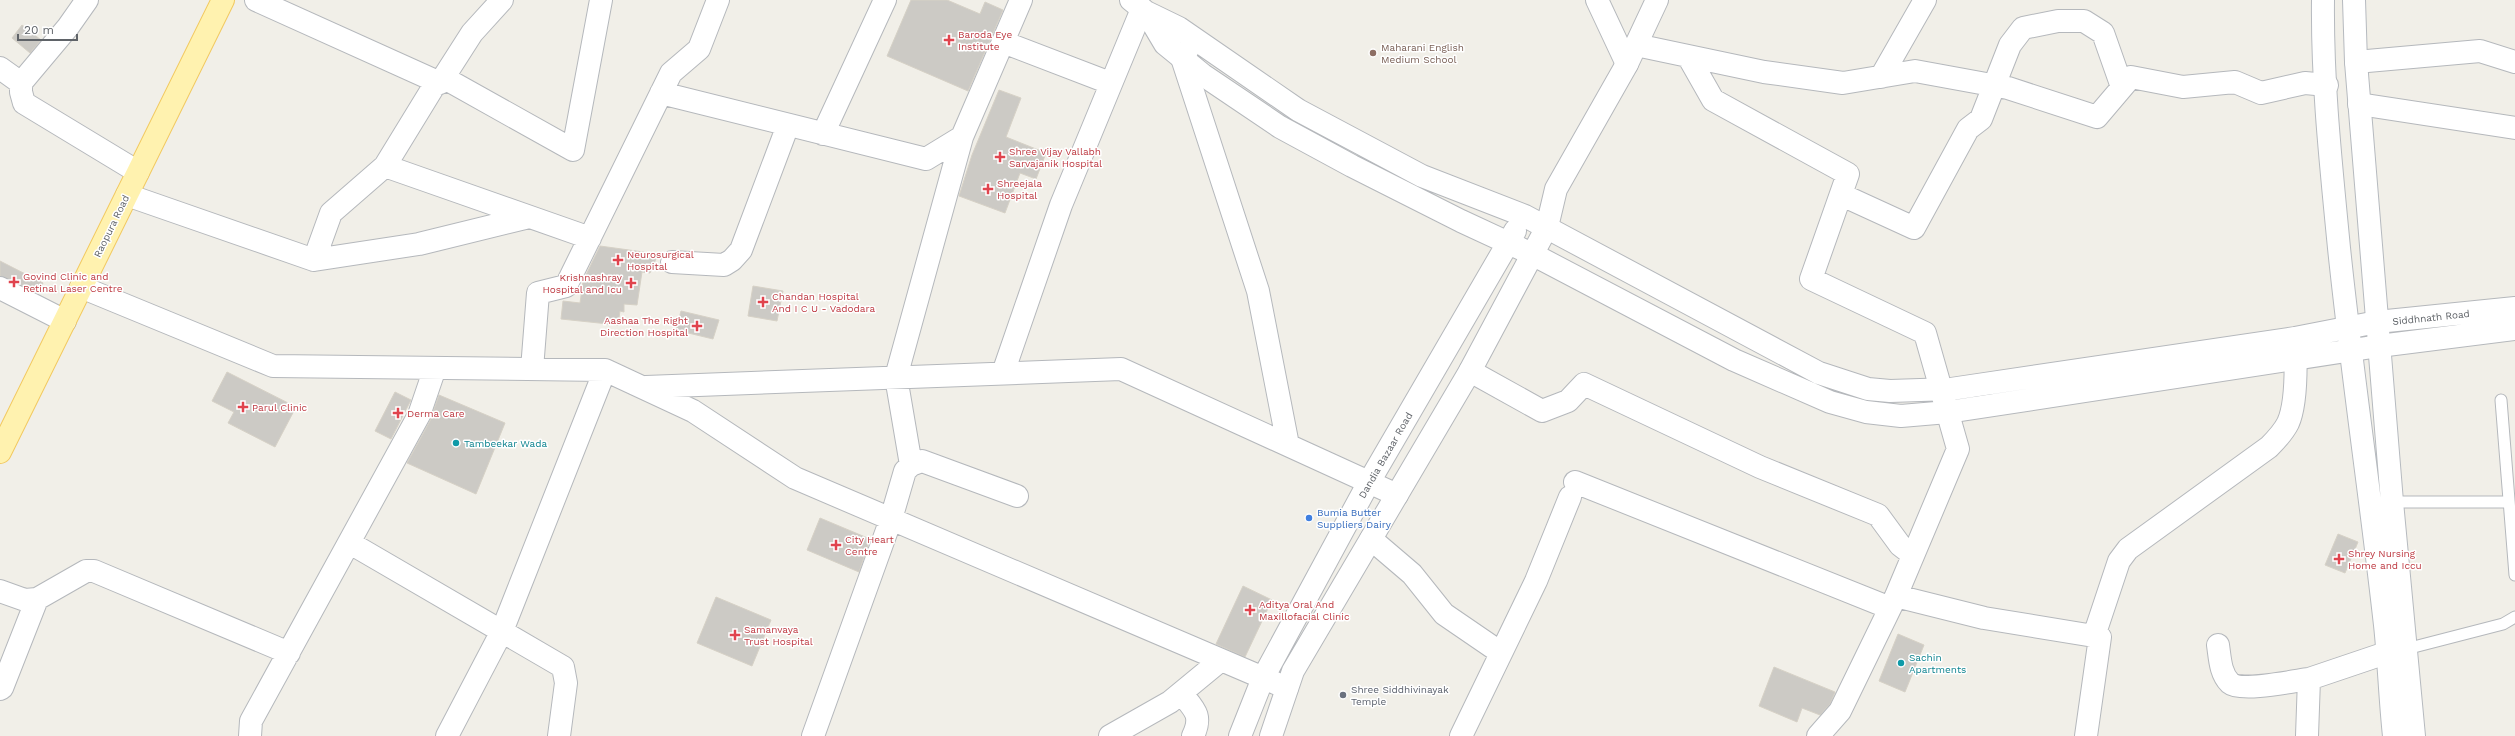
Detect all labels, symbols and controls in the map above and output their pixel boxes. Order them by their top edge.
scale bar [18,16,77,42]
text: 20 m [24,23,54,37]
place label: Baroda Eye Institute [958,29,1012,52]
marker: Baroda Eye Institute [943,34,955,46]
place label: Maharani English Medium School [1381,42,1464,65]
marker: Maharani English Medium School [1368,48,1378,58]
place label: Shree Vijay Vallabh Sarvajanik Hospital [1009,146,1102,169]
marker: Shree Vijay Vallabh Sarvajanik Hospital [994,151,1006,163]
place label: Shreejala Hospital [997,178,1042,201]
marker: Shreejala Hospital [982,183,994,195]
street label: Raopura Road [92,193,131,259]
place label: Neurosurgical Hospital [627,249,694,272]
marker: Neurosurgical Hospital [612,254,624,266]
place label: Govind Clinic and Retinal Laser Centre [23,271,123,294]
place label: Krishnashray Hospital and Icu [542,272,623,295]
marker: Govind Clinic and Retinal Laser Centre [8,276,20,288]
marker: Krishnashray Hospital and Icu [625,277,637,289]
place label: Chandan Hospital And I C U - Vadodara [772,291,875,314]
marker: Chandan Hospital And I C U - Vadodara [757,296,769,308]
street label: Siddhnath Road [2392,308,2470,327]
place label: Aashaa The Right Direction Hospital [600,315,689,338]
marker: Aashaa The Right Direction Hospital [691,320,703,332]
marker: Parul Clinic [237,401,249,413]
place label: Parul Clinic [252,402,308,413]
marker: Derma Care [392,407,404,419]
place label: Derma Care [407,408,465,419]
street label: Dandia Bazaar Road [1356,410,1415,500]
marker: Tambeekar Wada [451,438,461,448]
place label: Tambeekar Wada [464,438,547,449]
place label: Bumia Butter Suppliers Dairy [1317,507,1392,530]
marker: Bumia Butter Suppliers Dairy [1304,513,1314,523]
place label: City Heart Centre [845,534,895,557]
marker: City Heart Centre [830,539,842,551]
place label: Shrey Nursing Home and Iccu [2348,548,2422,571]
marker: Shrey Nursing Home and Iccu [2333,553,2345,565]
place label: Aditya Oral And Maxillofacial Clinic [1259,599,1350,622]
marker: Aditya Oral And Maxillofacial Clinic [1244,604,1256,616]
place label: Samanvaya Trust Hospital [744,624,813,647]
marker: Samanvaya Trust Hospital [729,629,741,641]
place label: Sachin Apartments [1909,652,1966,675]
marker: Sachin Apartments [1896,658,1906,668]
place label: Shree Siddhivinayak Temple [1351,684,1449,707]
marker: Shree Siddhivinayak Temple [1338,690,1348,700]

